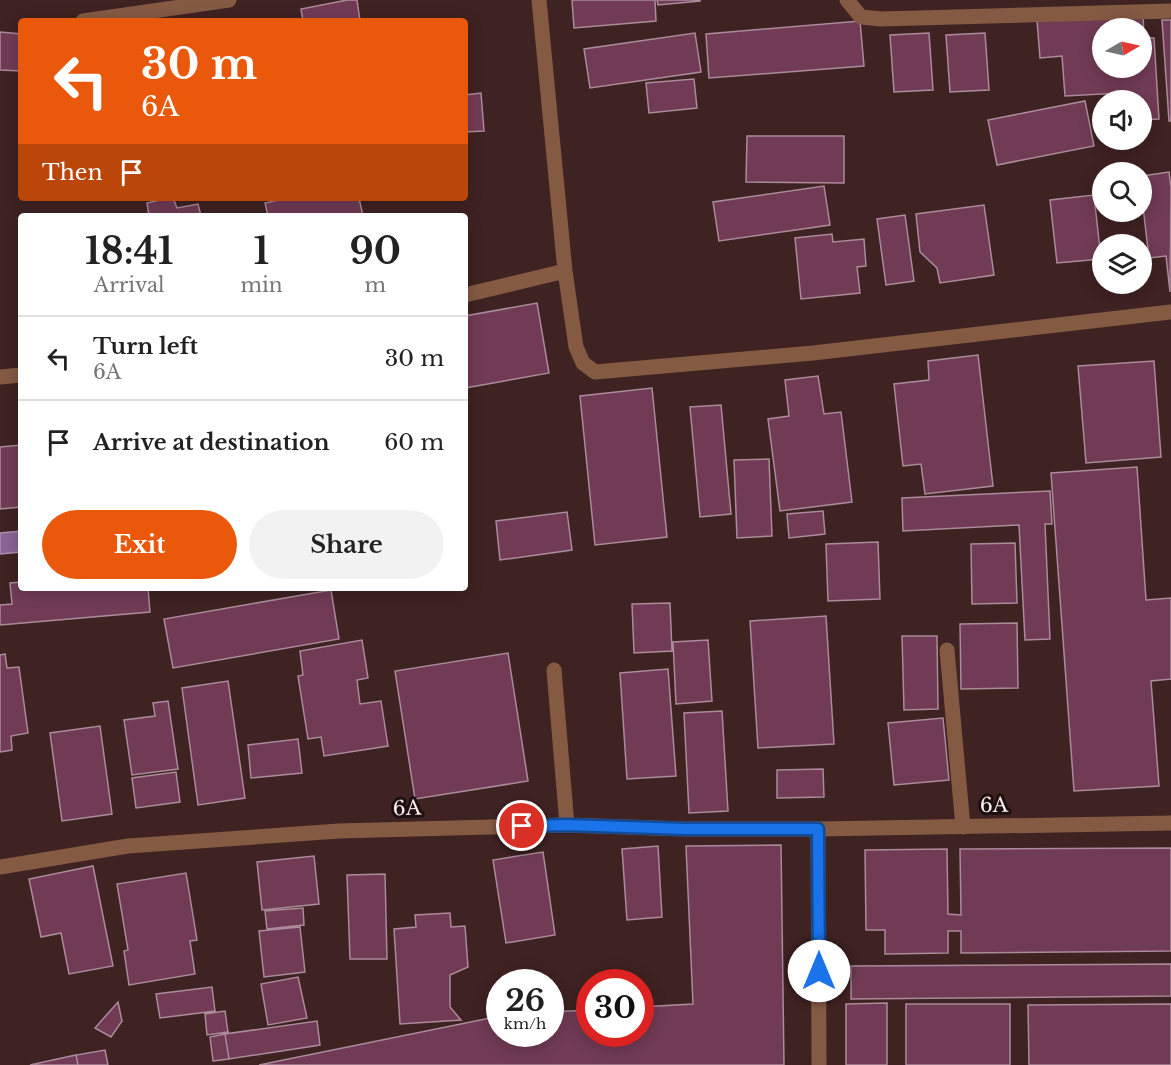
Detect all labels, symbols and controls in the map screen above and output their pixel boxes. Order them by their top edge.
north arrow [1092,18,1152,78]
map controls [1092,18,1152,294]
text: 30 m [141,38,257,90]
icon: left [42,42,120,120]
text: 6A [141,90,179,123]
button: sound [1092,90,1152,150]
icon: arrive [115,156,148,189]
text: Then [42,159,103,186]
button: search [1092,162,1152,222]
text: 18:41 [85,229,173,274]
text: 1 [254,229,269,274]
text: 90 [350,229,401,274]
button: layers [1092,234,1152,294]
text: Arrival [94,273,165,297]
text: min [240,273,282,297]
text: m [364,273,386,297]
text: Turn left [93,333,198,360]
icon: left [42,342,75,375]
text: 30 m [385,345,444,372]
text: 6A [93,360,121,384]
icon: arrive [42,426,75,459]
text: Arrive at destination [93,429,330,456]
text: 60 m [384,429,444,456]
button: Exit [42,510,237,579]
button: Share [249,510,444,579]
street label: 6A [980,793,1009,817]
street label: 6A [392,795,422,820]
pin [496,800,547,851]
icon: arrive [505,809,538,842]
position arrow [787,939,851,1003]
speed limit sign: 30 [576,969,654,1047]
text: 26 [505,982,545,1019]
text: km/h [504,1014,546,1033]

